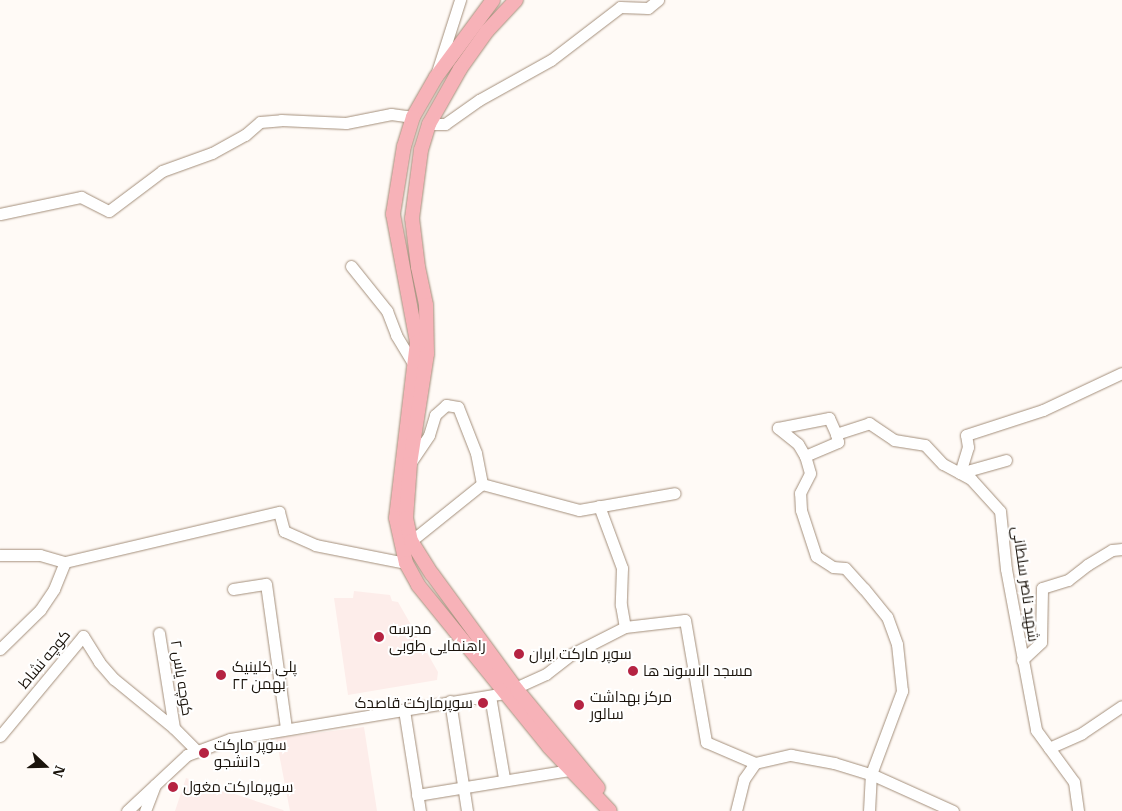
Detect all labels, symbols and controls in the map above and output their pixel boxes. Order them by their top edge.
street label: شهید ناصر سلطانی [1009,525,1043,643]
place label: مدرسه راهنمایی طوبی [389,619,486,654]
street label: کوچه نشاط [14,626,74,692]
marker: مدرسه راهنمایی طوبی [373,631,385,643]
street label: کوچه یاس ۲ [167,639,197,717]
place label: سوپر مارکت ایران [529,645,632,663]
marker: سوپر مارکت ایران [513,648,525,660]
place label: پلی کلینیک ۲۲ بهمن [232,657,297,692]
place label: مسجد الاسوند ها [643,662,753,680]
marker: مسجد الاسوند ها [627,665,639,677]
marker: پلی کلینیک ۲۲ بهمن [214,668,228,682]
place label: مرکز بهداشت سالور [590,687,672,722]
place label: سوپرمارکت قاصدک [355,694,473,712]
marker: سوپرمارکت قاصدک [477,697,489,709]
marker: مرکز بهداشت سالور [572,698,586,712]
place label: سوپر مارکت دانشجو [214,735,287,770]
north arrow [20,741,70,791]
marker: سوپر مارکت دانشجو [198,747,210,759]
text: N [49,763,69,780]
place label: سوپرمارکت مغول [183,778,294,796]
marker: سوپرمارکت مغول [167,781,179,793]

